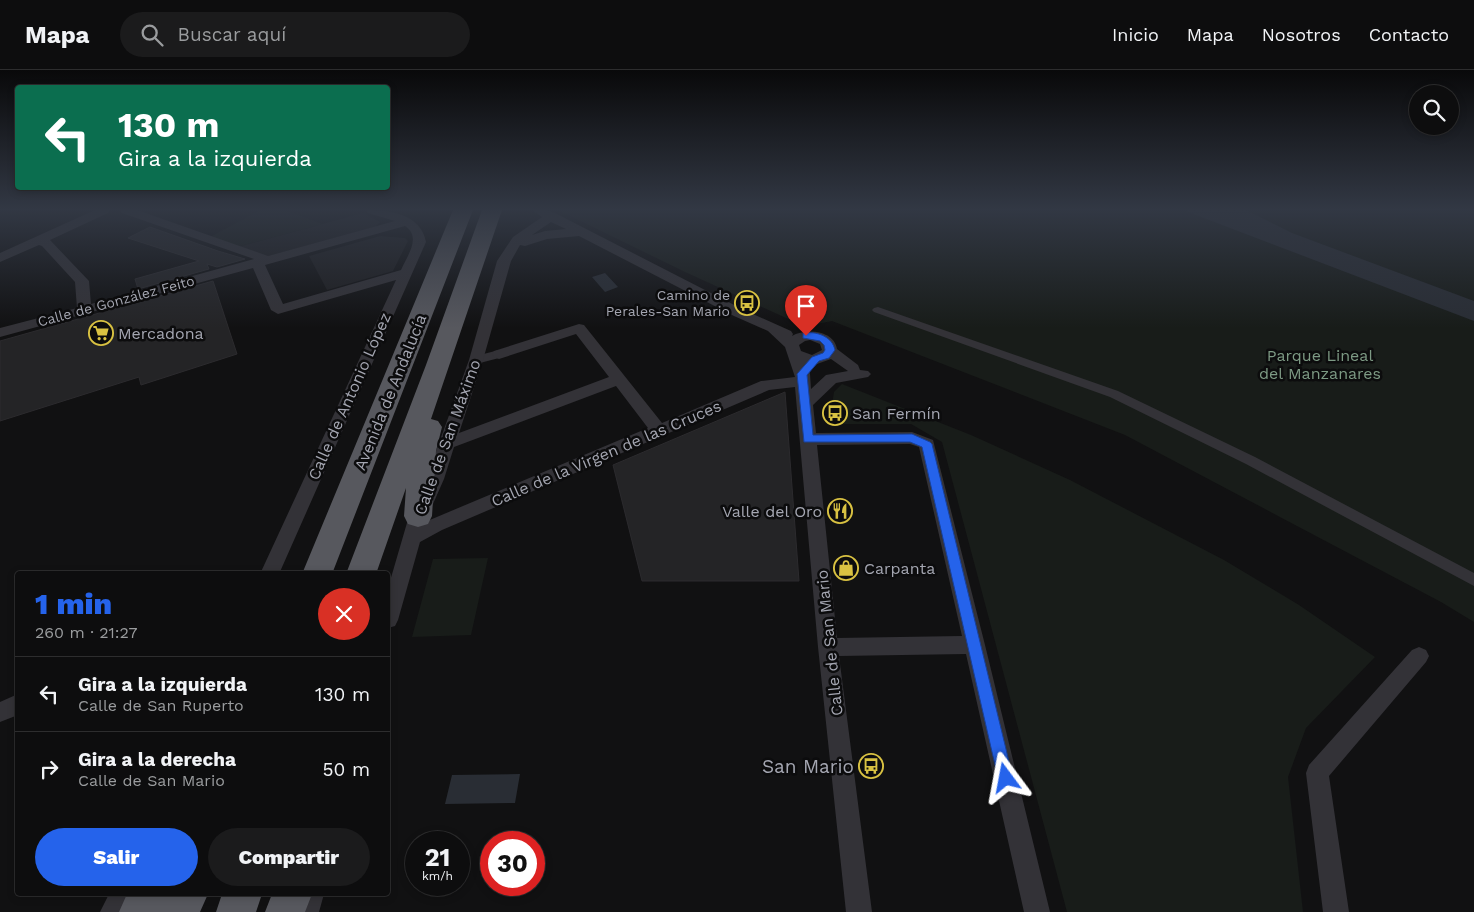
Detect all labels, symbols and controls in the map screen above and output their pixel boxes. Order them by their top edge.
search box [120,12,470,57]
text: Mapa [25,21,90,49]
icon: search [138,21,166,49]
text: Buscar aquí [178,23,286,46]
text: Inicio [1112,24,1159,45]
text: Mapa [1187,24,1234,45]
text: Nosotros [1262,24,1341,45]
text: Contacto [1369,24,1449,45]
map controls [1409,85,1459,135]
button: search [1409,85,1459,135]
text: 130 m [118,104,219,146]
icon: left [35,105,100,170]
text: Gira a la izquierda [118,146,312,171]
street label: Calle de González Feito [36,272,196,330]
pin [785,285,827,336]
place label: Camino de Perales-San Mario [606,287,730,319]
bus stop icon: Camino de Perales-San Mario [734,290,760,316]
icon: arrive [792,292,820,320]
street label: Calle de Antonio López [304,310,395,483]
street label: Avenida de Andalucía [350,311,430,473]
supermarket icon: Mercadona [88,320,114,346]
place label: Mercadona [118,324,204,343]
park label: Parque Lineal del Manzanares [1259,346,1381,383]
street label: Calle de San Máximo [410,357,484,517]
street label: Calle de la Virgen de las Cruces [488,396,724,511]
bus stop icon: San Fermín [822,400,848,426]
place label: San Fermín [852,404,941,423]
restaurant icon: Valle del Oro [827,498,853,524]
place label: Valle del Oro [722,502,822,521]
shop icon: Carpanta [833,555,859,581]
place label: Carpanta [864,559,935,578]
street label: Calle de San Mario [812,569,847,717]
text: 1 min [35,586,112,621]
button: close [318,588,370,640]
text: 260 m · 21:27 [35,623,138,642]
text: Gira a la izquierda [78,673,247,696]
icon: left [35,680,63,708]
text: 130 m [315,683,370,706]
text: Calle de San Ruperto [78,696,244,715]
text: Gira a la derecha [78,748,236,771]
position arrow [979,751,1031,803]
bus stop icon: San Mario [858,753,884,779]
icon: right [35,755,63,783]
place label: San Mario [762,755,854,778]
text: 50 m [323,758,370,781]
text: Calle de San Mario [78,771,225,790]
button: Salir [35,828,198,886]
button: Compartir [208,828,370,886]
speed limit sign: 30 [480,831,545,896]
text: 21 [425,843,450,872]
text: km/h [422,869,453,883]

